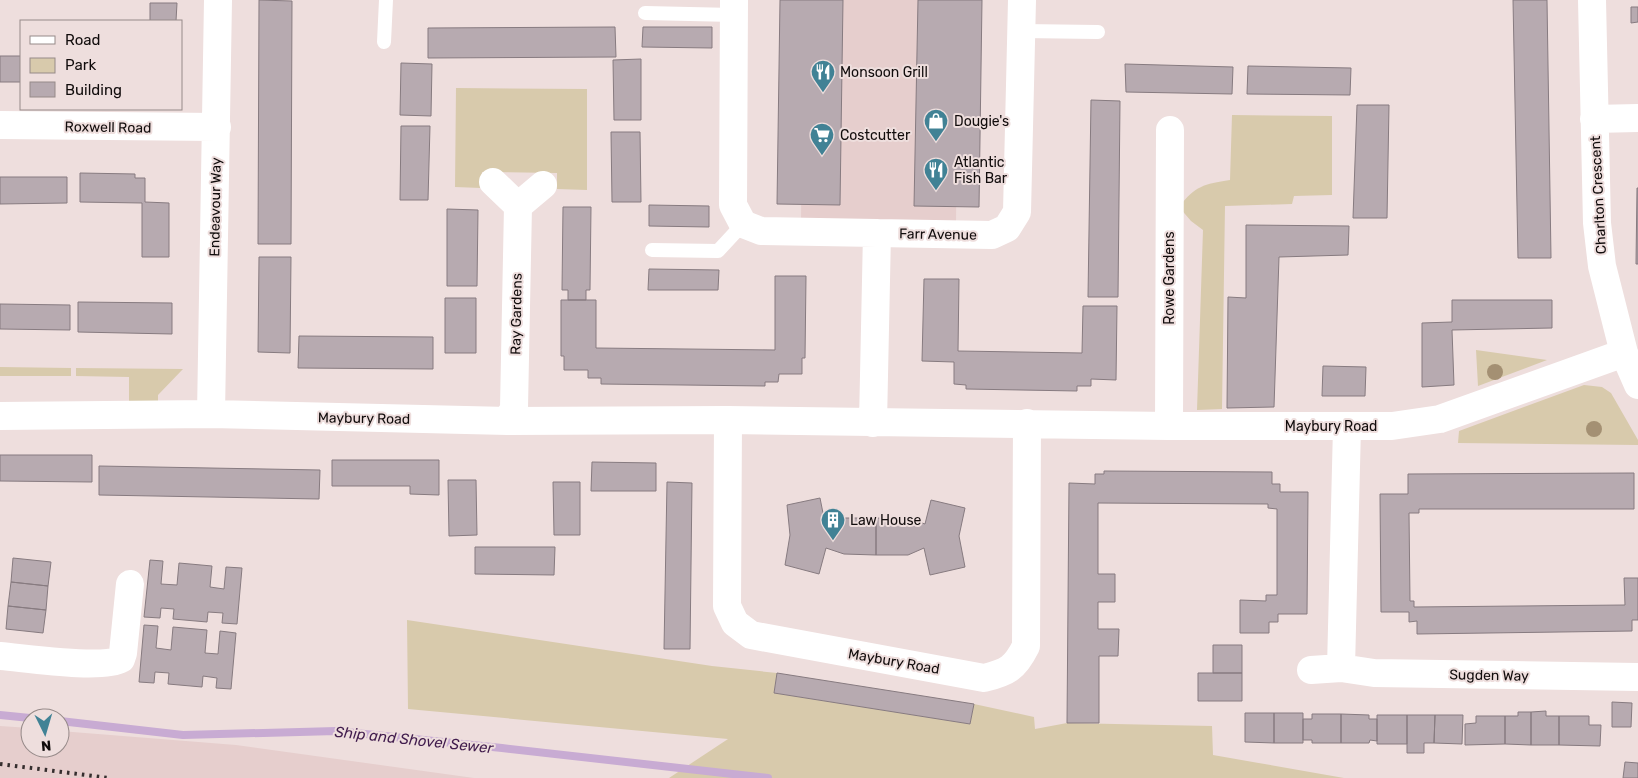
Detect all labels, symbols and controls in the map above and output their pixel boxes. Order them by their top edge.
legend [20,20,182,110]
text: Road [65,31,101,49]
text: Park [65,56,96,74]
restaurant icon: Monsoon Grill [810,59,836,93]
place label: Monsoon Grill [840,64,928,81]
text: Building [65,81,122,99]
shop icon: Dougie's [923,108,949,142]
place label: Dougie's [954,113,1009,130]
street label: Roxwell Road [64,118,152,137]
supermarket icon: Costcutter [809,122,835,156]
place label: Costcutter [840,127,911,144]
street label: Charlton Crescent [1587,135,1610,255]
place label: Atlantic Fish Bar [954,154,1008,187]
street label: Endeavour Way [206,157,225,257]
restaurant icon: Atlantic Fish Bar [923,157,949,191]
street label: Farr Avenue [899,225,977,244]
street label: Rowe Gardens [1161,231,1178,325]
street label: Ray Gardens [507,273,526,355]
street label: Maybury Road [318,409,410,428]
street label: Maybury Road [1285,418,1377,435]
building icon: Law House [820,507,846,541]
place label: Law House [850,512,922,529]
street label: Maybury Road [847,645,941,678]
street label: Sugden Way [1449,666,1529,685]
north arrow [20,708,70,758]
water label: Ship and Shovel Sewer [334,723,495,757]
text: N [40,737,52,754]

